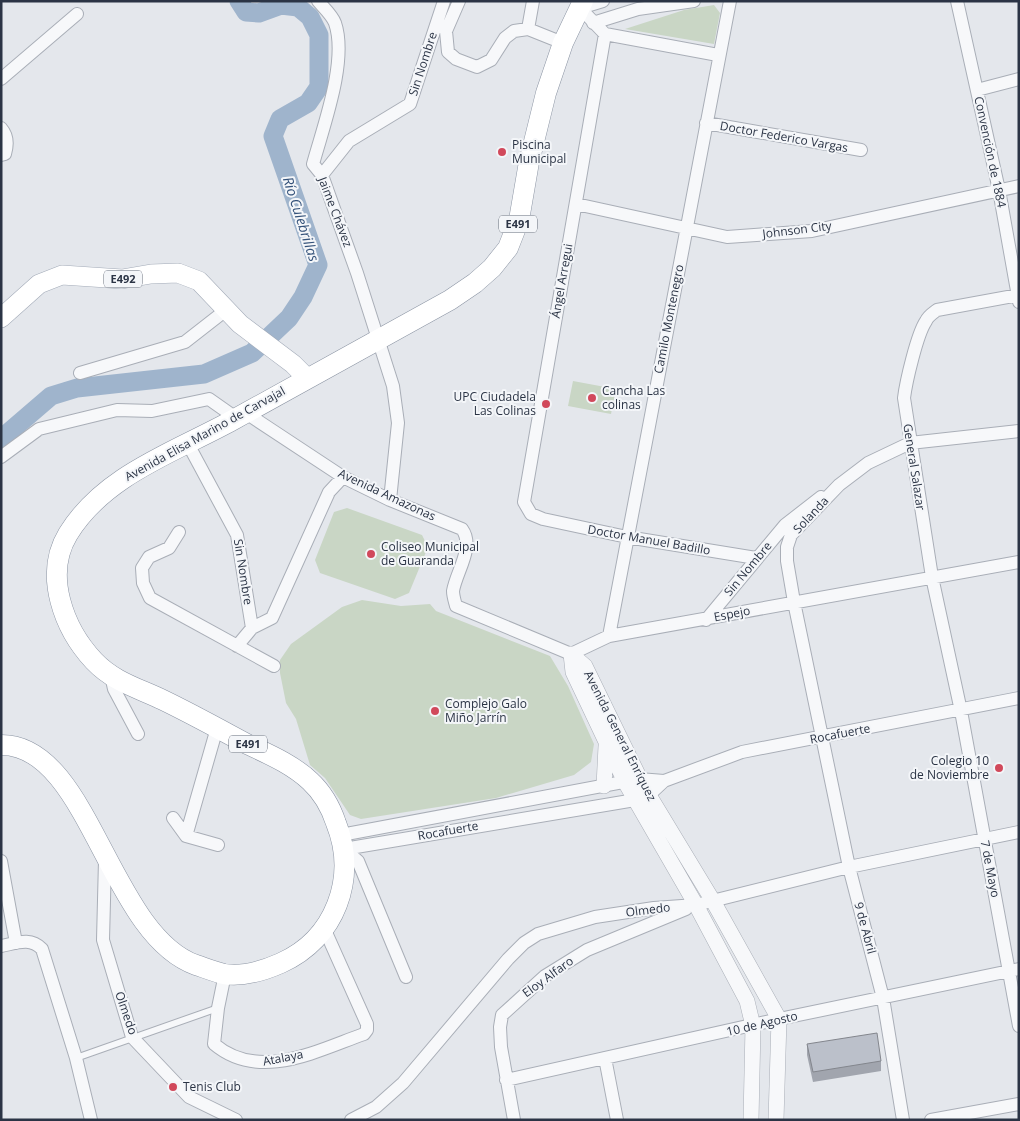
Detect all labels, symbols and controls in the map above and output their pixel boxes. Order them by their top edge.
street label: Sin Nombre [404,29,441,98]
street label: Convención de 1884 [970,95,1011,209]
street label: Doctor Federico Vargas [719,117,850,156]
place label: Piscina Municipal [512,136,566,167]
marker: Piscina Municipal [496,146,508,158]
street label: Jaime Chávez [314,173,357,250]
water label: Río Culebrillas [279,174,324,264]
road number: E491 [499,215,537,232]
street label: Johnson City [760,217,833,242]
street label: Ángel Arregui [547,242,576,320]
street label: Camilo Montenegro [650,263,687,375]
road number: E492 [104,270,142,288]
street label: Avenida Elisa Marino de Carvajal [122,382,288,485]
place label: Cancha Las colinas [602,382,665,413]
place label: UPC Ciudadela Las Colinas [454,388,536,419]
marker: Cancha Las colinas [586,392,598,404]
marker: UPC Ciudadela Las Colinas [540,398,552,410]
street label: General Salazar [899,422,930,512]
street label: Avenida Amazonas [336,464,439,525]
street label: Solanda [789,492,832,537]
street label: Doctor Manuel Badillo [586,520,712,559]
street label: Sin Nombre [230,538,257,606]
place label: Coliseo Municipal de Guaranda [381,538,479,569]
street label: Sin Nombre [720,538,776,600]
marker: Coliseo Municipal de Guaranda [365,548,377,560]
street label: Espejo [712,602,752,625]
street label: Avenida General Enríquez [580,668,661,804]
place label: Complejo Galo Miño Jarrín [445,695,527,726]
marker: Complejo Galo Miño Jarrín [429,705,441,717]
street label: Rocafuerte [808,719,872,748]
road number: E491 [229,736,267,752]
place label: Colegio 10 de Noviembre [910,752,989,783]
marker: Colegio 10 de Noviembre [993,762,1005,774]
street label: Rocafuerte [416,817,480,844]
street label: 7 de Mayo [977,839,1004,899]
street label: Olmedo [625,898,671,921]
street label: 9 de Abril [850,900,881,956]
street label: Eloy Alfaro [519,952,577,1001]
street label: Olmedo [111,989,142,1037]
street label: 10 de Agosto [725,1007,799,1040]
street label: Atalaya [261,1045,305,1070]
place label: Tenis Club [183,1078,241,1095]
marker: Tenis Club [167,1081,179,1093]

